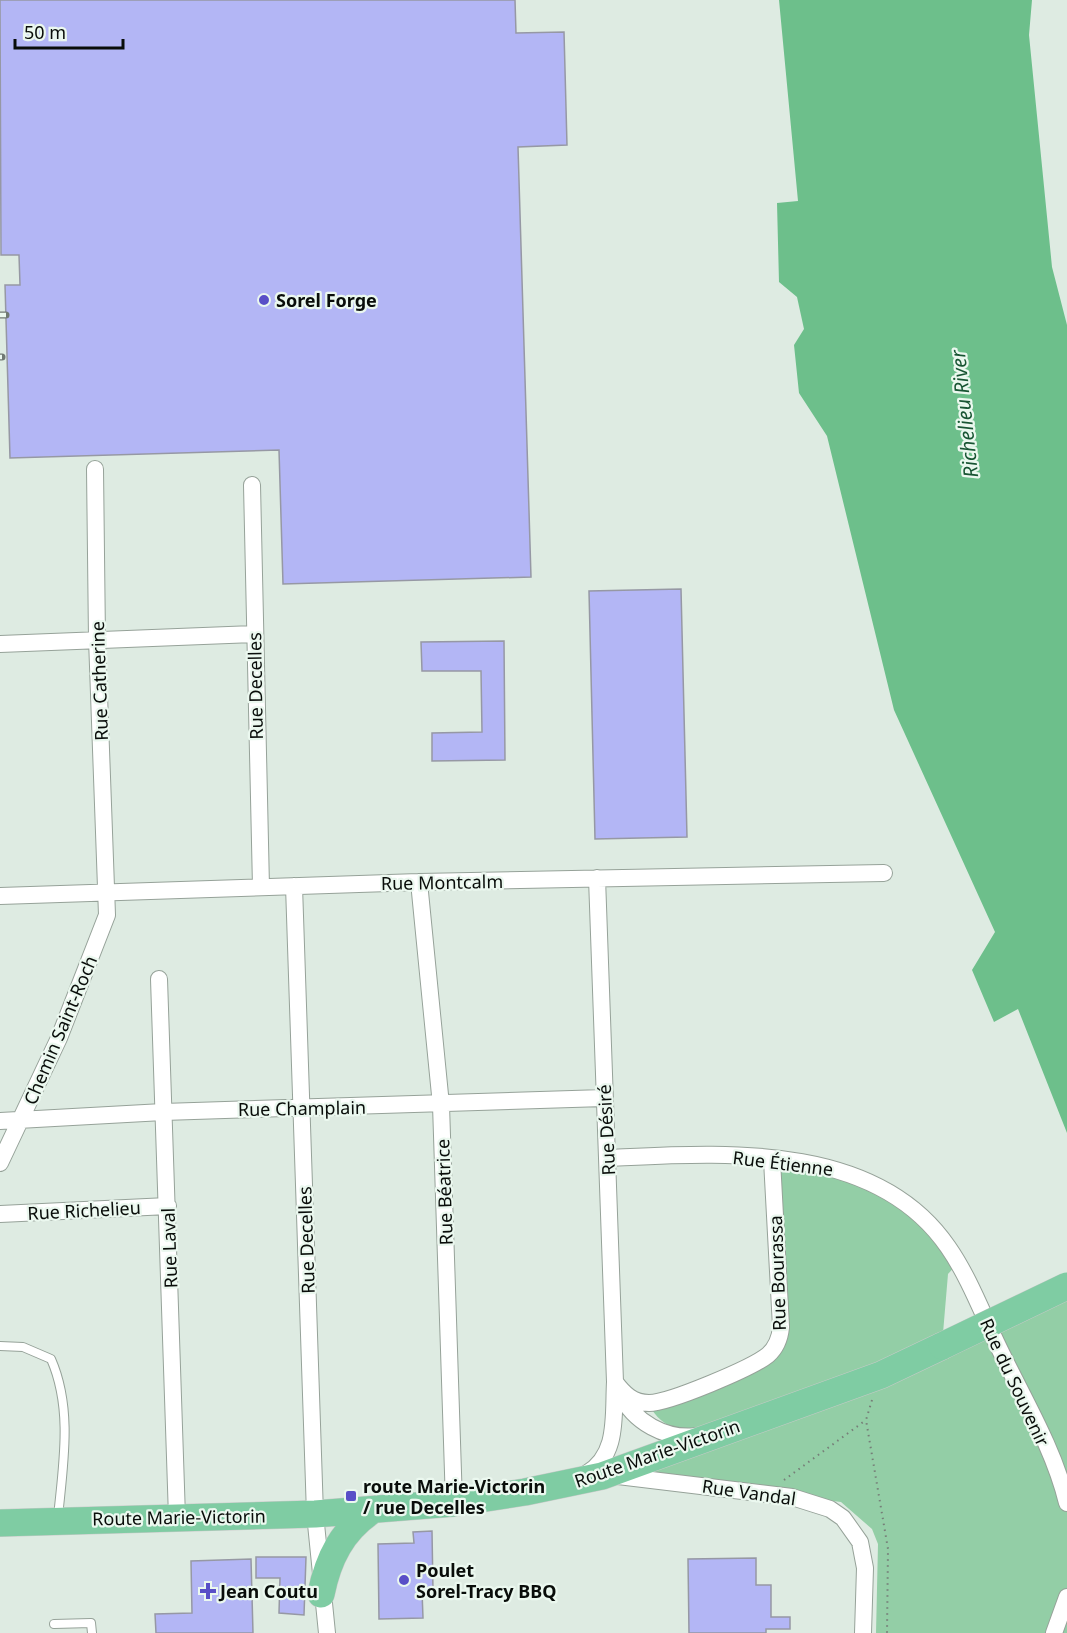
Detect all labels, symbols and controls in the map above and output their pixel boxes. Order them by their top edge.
scale bar [15,12,123,50]
text: 50 m [24,20,66,44]
place label: Sorel Forge [276,288,377,312]
marker: Sorel Forge [257,293,271,307]
water label: Richelieu River [944,348,984,479]
street label: Rue Catherine [85,621,113,741]
street label: Rue Decelles [242,632,268,740]
street label: Rue Montcalm [381,869,503,895]
street label: Chemin Saint-Roch [18,952,102,1108]
street label: Rue Désiré [592,1084,620,1176]
street label: Rue Champlain [238,1095,366,1121]
street label: Rue Béatrice [430,1138,458,1246]
street label: Rue Étienne [731,1145,835,1181]
street label: Rue Decelles [292,1186,320,1294]
street label: Rue Richelieu [27,1195,141,1225]
street label: Rue Laval [156,1207,182,1289]
street label: Rue Bourassa [763,1215,791,1331]
street label: Rue du Souvenir [975,1314,1055,1450]
street label: Route Marie-Victorin [571,1413,743,1493]
place label: route Marie-Victorin / rue Decelles [363,1474,545,1519]
street label: Rue Vandal [700,1474,798,1510]
marker: route Marie-Victorin / rue Decelles [344,1489,358,1503]
street label: Route Marie-Victorin [92,1503,266,1531]
place label: Poulet Sorel-Tracy BBQ [416,1558,556,1603]
marker: Poulet Sorel-Tracy BBQ [397,1573,411,1587]
place label: Jean Coutu [218,1579,318,1603]
marker: Jean Coutu [201,1584,215,1598]

